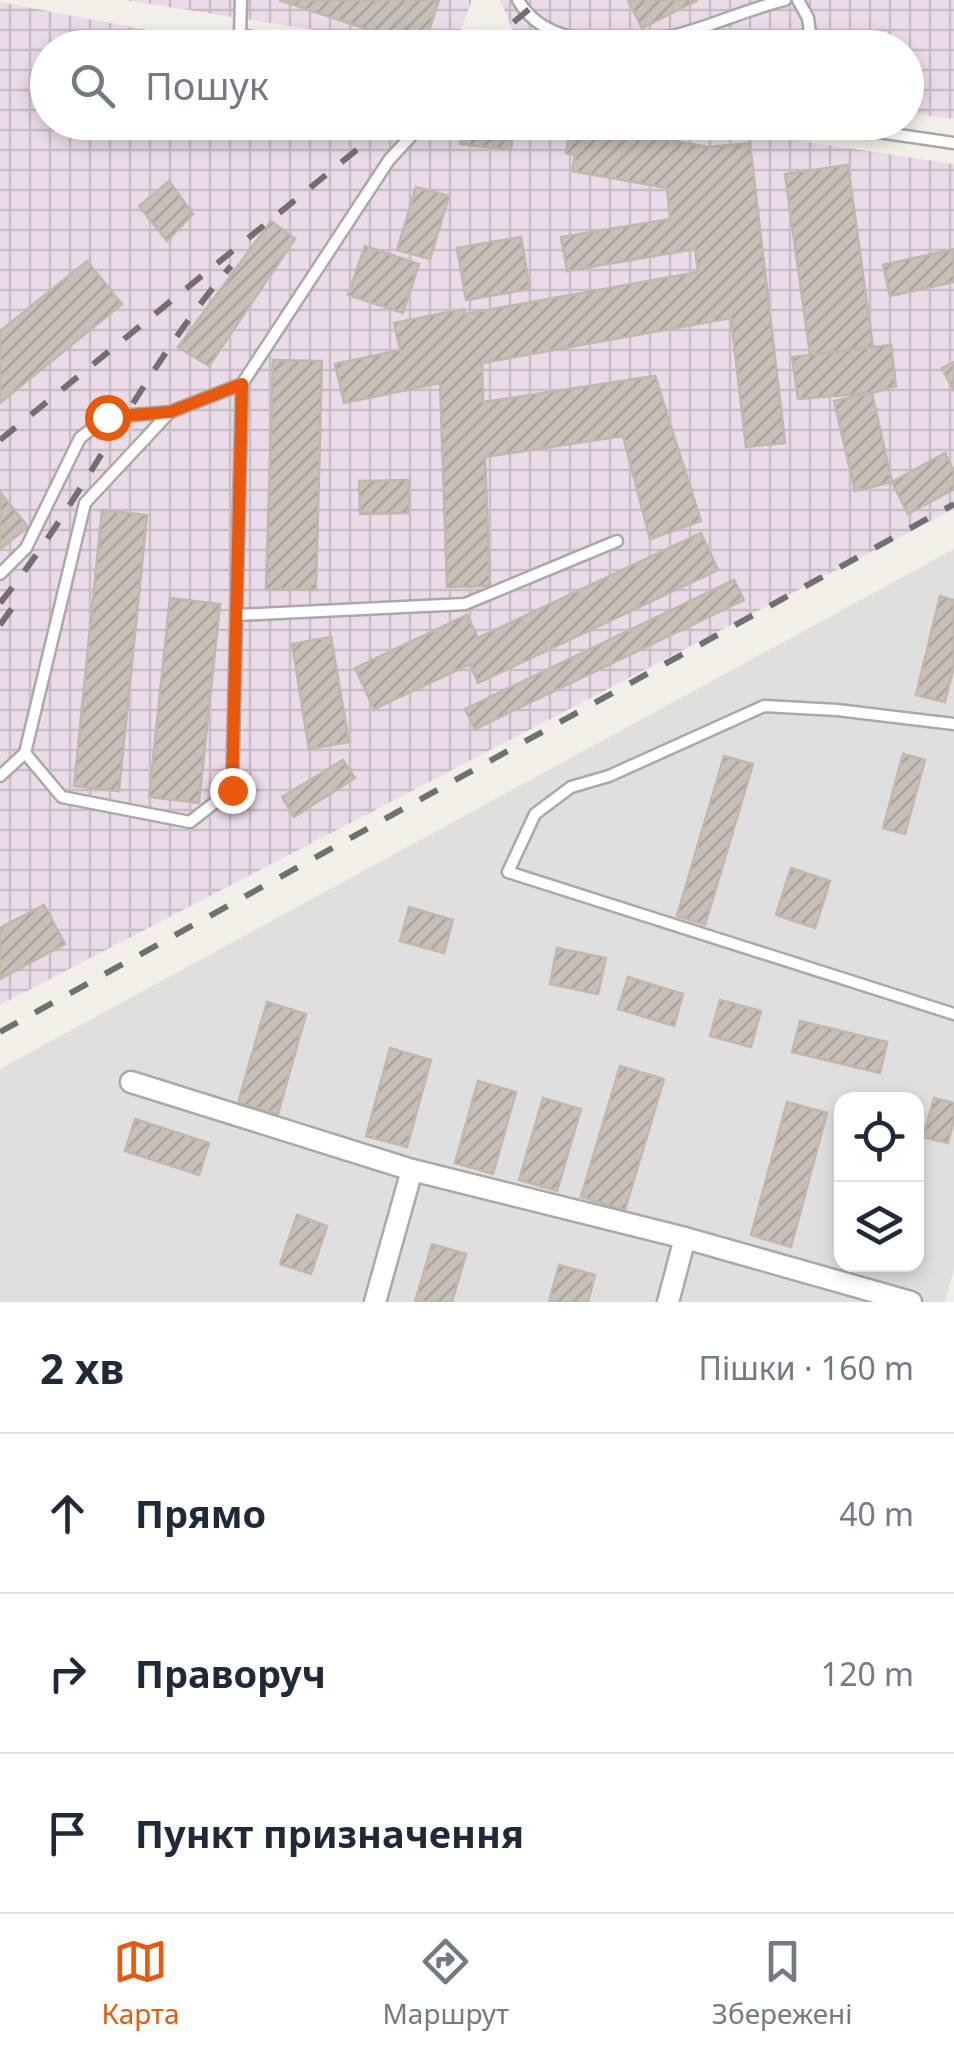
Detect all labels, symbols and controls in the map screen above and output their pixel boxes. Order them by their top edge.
search box [30,30,924,140]
icon: search [65,58,120,113]
text: Пошук [145,59,269,111]
route start [85,395,131,441]
route end [210,768,256,814]
map controls [834,1092,924,1272]
button: locate [834,1092,924,1182]
button: layers [834,1182,924,1272]
text: 2 хв [40,1339,124,1396]
text: Пішки · 160 m [698,1346,914,1389]
icon: ahead [40,1486,95,1541]
text: Прямо [135,1487,266,1539]
text: 40 m [839,1492,914,1535]
icon: right [40,1646,95,1701]
text: Праворуч [135,1647,326,1699]
text: 120 m [821,1652,914,1695]
icon: arrive [40,1806,95,1861]
text: Пункт призначення [135,1807,524,1859]
tab: Карта [101,1934,180,2032]
tab: Маршрут [382,1934,509,2032]
tab: Збережені [712,1934,853,2032]

